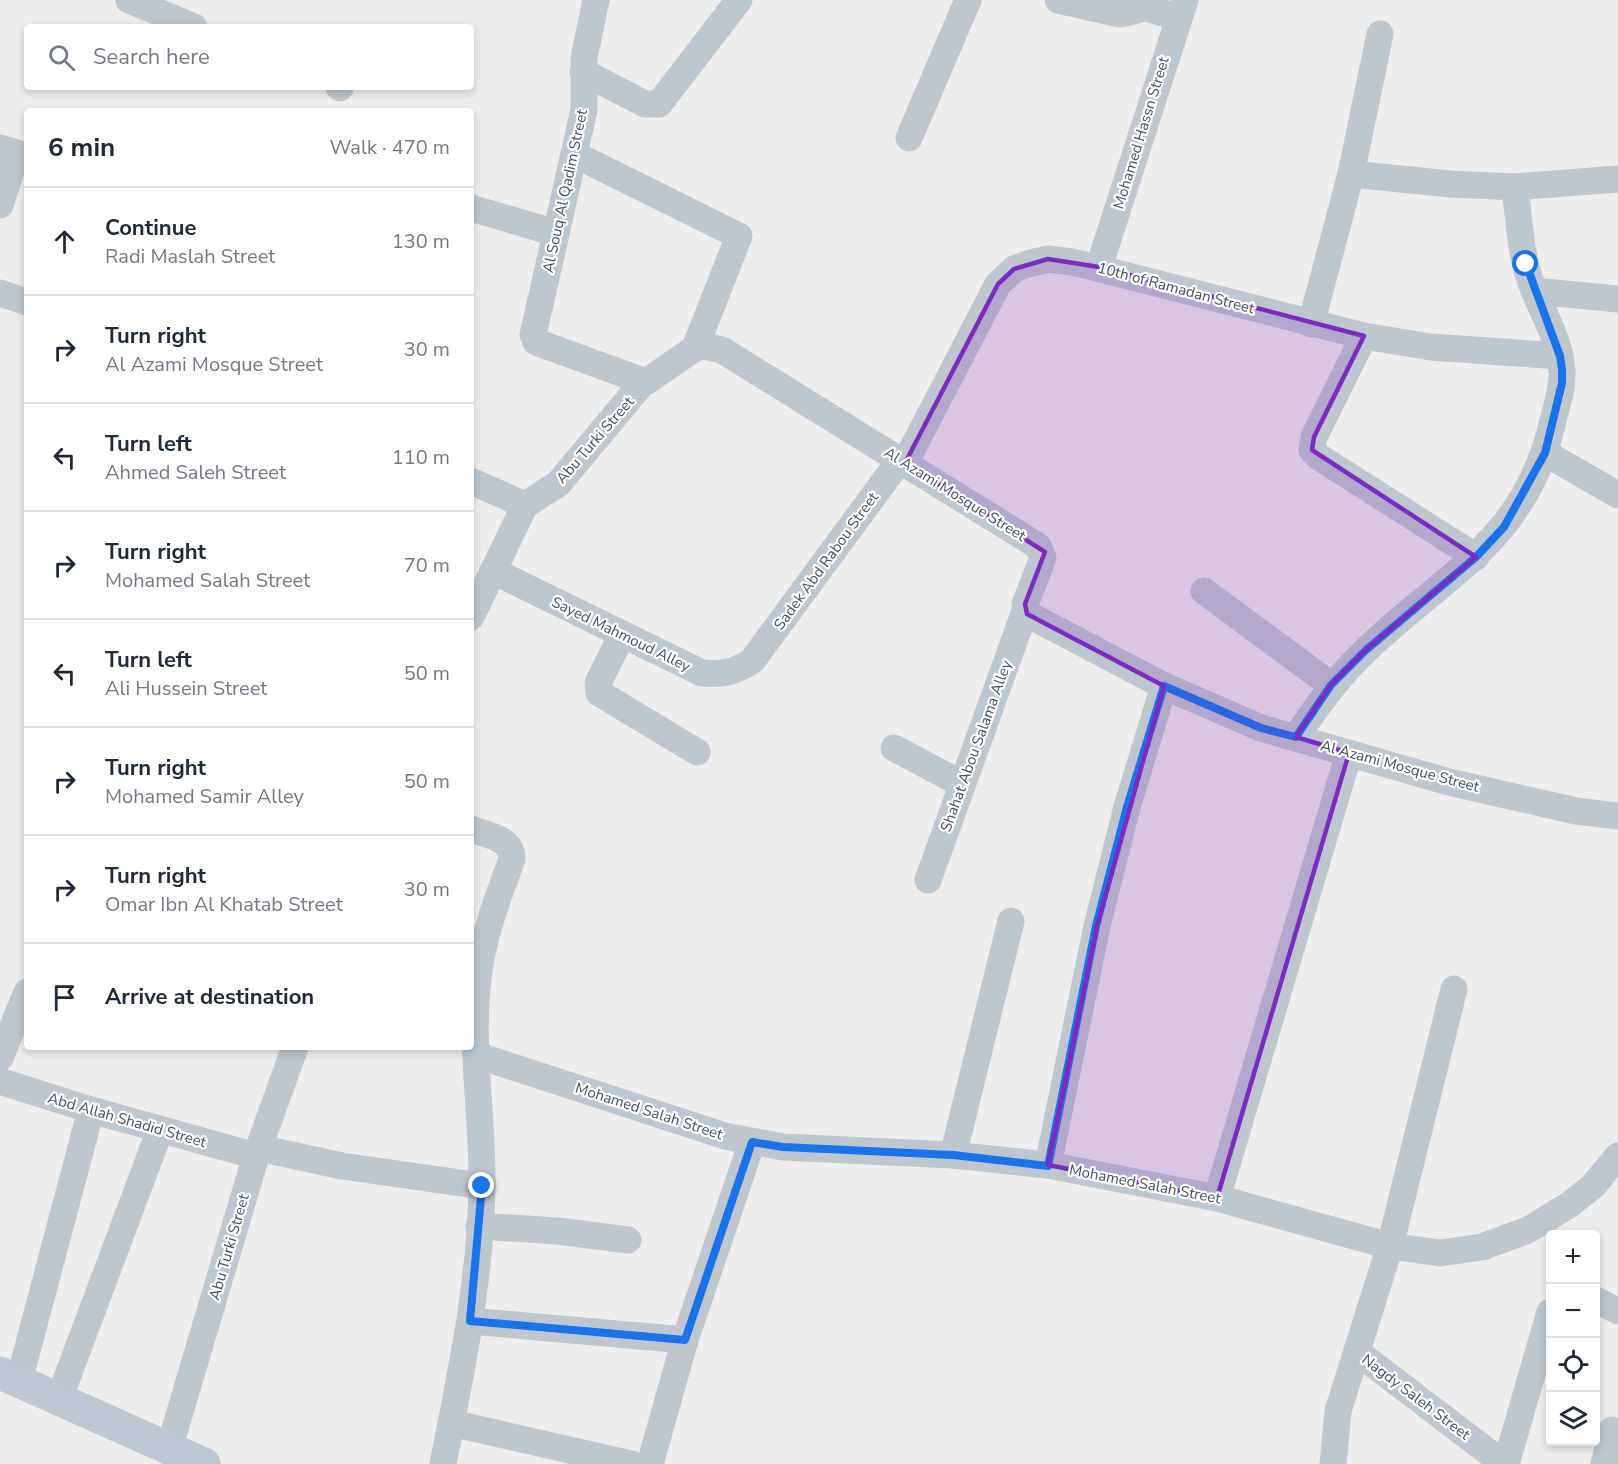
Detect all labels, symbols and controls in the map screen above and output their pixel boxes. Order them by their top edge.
search box [24,24,474,90]
icon: search [45,41,78,74]
text: Search here [93,42,210,72]
street label: Mohamed Hassn Street [1108,54,1174,212]
street label: Al Souq Al Qadim Street [538,107,592,274]
text: 6 min [48,130,115,165]
text: Walk · 470 m [330,134,450,161]
text: Continue [105,213,196,243]
icon: ahead [48,225,81,258]
text: 130 m [392,228,450,255]
text: Radi Maslah Street [105,243,275,270]
route start [1512,250,1538,276]
street label: 10th of Ramadan Street [1095,257,1257,319]
text: Turn right [105,321,206,351]
icon: right [48,333,81,366]
text: 30 m [404,336,450,363]
text: Al Azami Mosque Street [105,351,323,378]
street label: Abu Turki Street [552,392,639,488]
text: Turn left [105,429,192,459]
icon: left [48,441,81,474]
street label: Al Azami Mosque Street [880,442,1030,546]
text: 110 m [392,444,450,471]
text: Ahmed Saleh Street [105,459,286,486]
street label: Sadek Abd Rabou Street [769,487,883,634]
text: Turn right [105,537,206,567]
icon: right [48,549,81,582]
text: 70 m [404,552,450,579]
text: Mohamed Salah Street [105,567,310,594]
street label: Sayed Mahmoud Alley [548,592,694,676]
text: Turn left [105,645,192,675]
icon: left [48,657,81,690]
street label: Shahat Abou Salama Alley [936,657,1016,835]
text: 50 m [404,660,450,687]
text: Ali Hussein Street [105,675,267,702]
street label: Al Azami Mosque Street [1318,735,1482,797]
text: Turn right [105,753,206,783]
icon: right [48,765,81,798]
text: 50 m [404,768,450,795]
text: Mohamed Samir Alley [105,783,304,810]
text: Turn right [105,861,206,891]
icon: right [48,873,81,906]
text: 30 m [404,876,450,903]
text: Omar Ibn Al Khatab Street [105,891,343,918]
icon: arrive [48,981,81,1014]
text: Arrive at destination [105,982,314,1012]
street label: Mohamed Salah Street [573,1078,726,1145]
street label: Abd Allah Shadid Street [45,1088,209,1152]
street label: Mohamed Salah Street [1068,1159,1223,1209]
route end [468,1172,494,1198]
street label: Abu Turki Street [204,1191,254,1302]
map controls [1546,1230,1600,1446]
button: + [1546,1230,1600,1284]
button: − [1546,1284,1600,1338]
button: locate [1546,1338,1600,1392]
street label: Nagdy Saleh Street [1358,1350,1475,1445]
button: layers [1546,1392,1600,1446]

